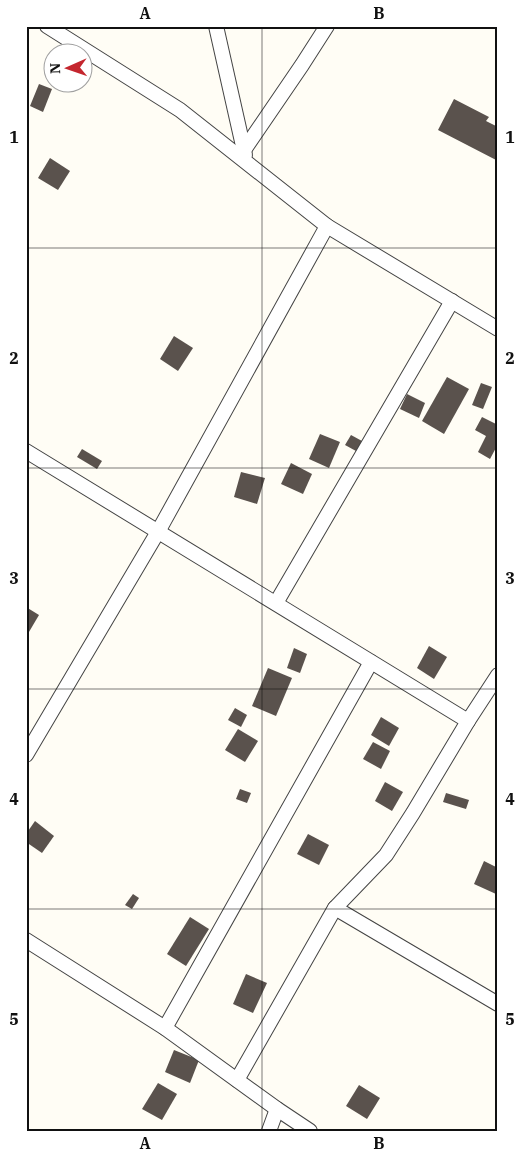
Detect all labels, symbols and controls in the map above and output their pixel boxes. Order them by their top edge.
text: A [139,3,151,23]
text: B [373,3,385,23]
north arrow [42,42,92,92]
text: N [46,63,64,74]
text: 1 [9,127,19,147]
text: 1 [505,127,515,147]
text: 2 [9,348,19,368]
text: 2 [505,348,515,368]
text: 3 [9,568,19,588]
text: 3 [505,568,515,588]
text: 4 [9,789,19,809]
text: 4 [505,789,515,809]
text: 5 [9,1009,19,1029]
text: 5 [505,1009,515,1029]
text: A [139,1133,151,1153]
text: B [373,1133,385,1153]

